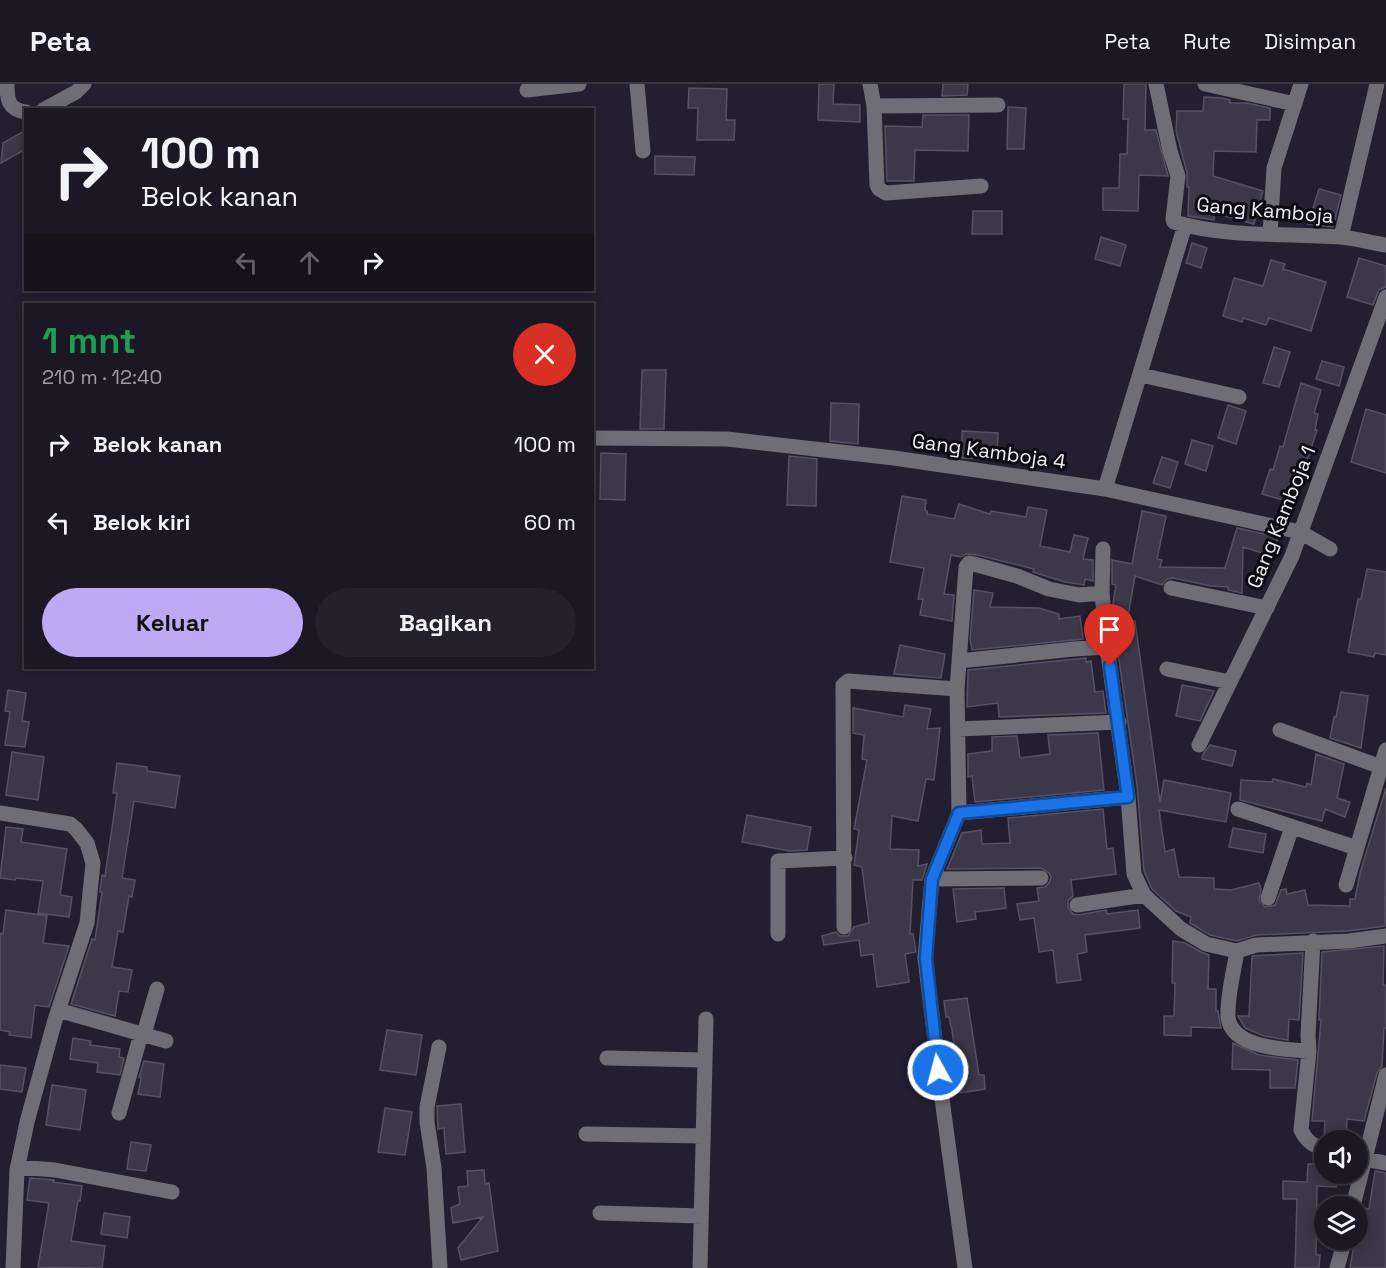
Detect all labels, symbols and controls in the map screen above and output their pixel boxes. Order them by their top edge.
text: Peta [30,23,91,59]
text: Peta [1104,28,1150,55]
text: Rute [1183,28,1231,55]
text: Disimpan [1264,28,1356,55]
text: 100 m [141,127,261,180]
icon: right [42,132,120,210]
text: Belok kanan [141,179,298,214]
street label: Gang Kamboja [1195,191,1335,229]
icon: left [230,246,263,279]
icon: ahead [293,246,326,279]
icon: right [356,246,389,279]
text: 1 mnt [42,318,136,364]
button: close [513,323,576,386]
text: 210 m · 12:40 [42,364,162,390]
street label: Gang Kamboja 4 [910,427,1068,475]
icon: right [42,428,75,461]
text: Belok kanan [93,430,222,458]
text: 100 m [514,430,576,458]
street label: Gang Kamboja 1 [1241,442,1321,592]
icon: left [42,506,75,539]
text: Belok kiri [93,508,190,536]
text: 60 m [524,508,576,536]
button: Keluar [42,588,303,657]
button: Bagikan [315,588,576,657]
pin [1084,604,1135,666]
icon: arrive [1093,613,1126,646]
position arrow [906,1038,970,1102]
map controls [1314,1130,1368,1250]
button: sound [1314,1130,1368,1184]
button: layers [1314,1196,1368,1250]

